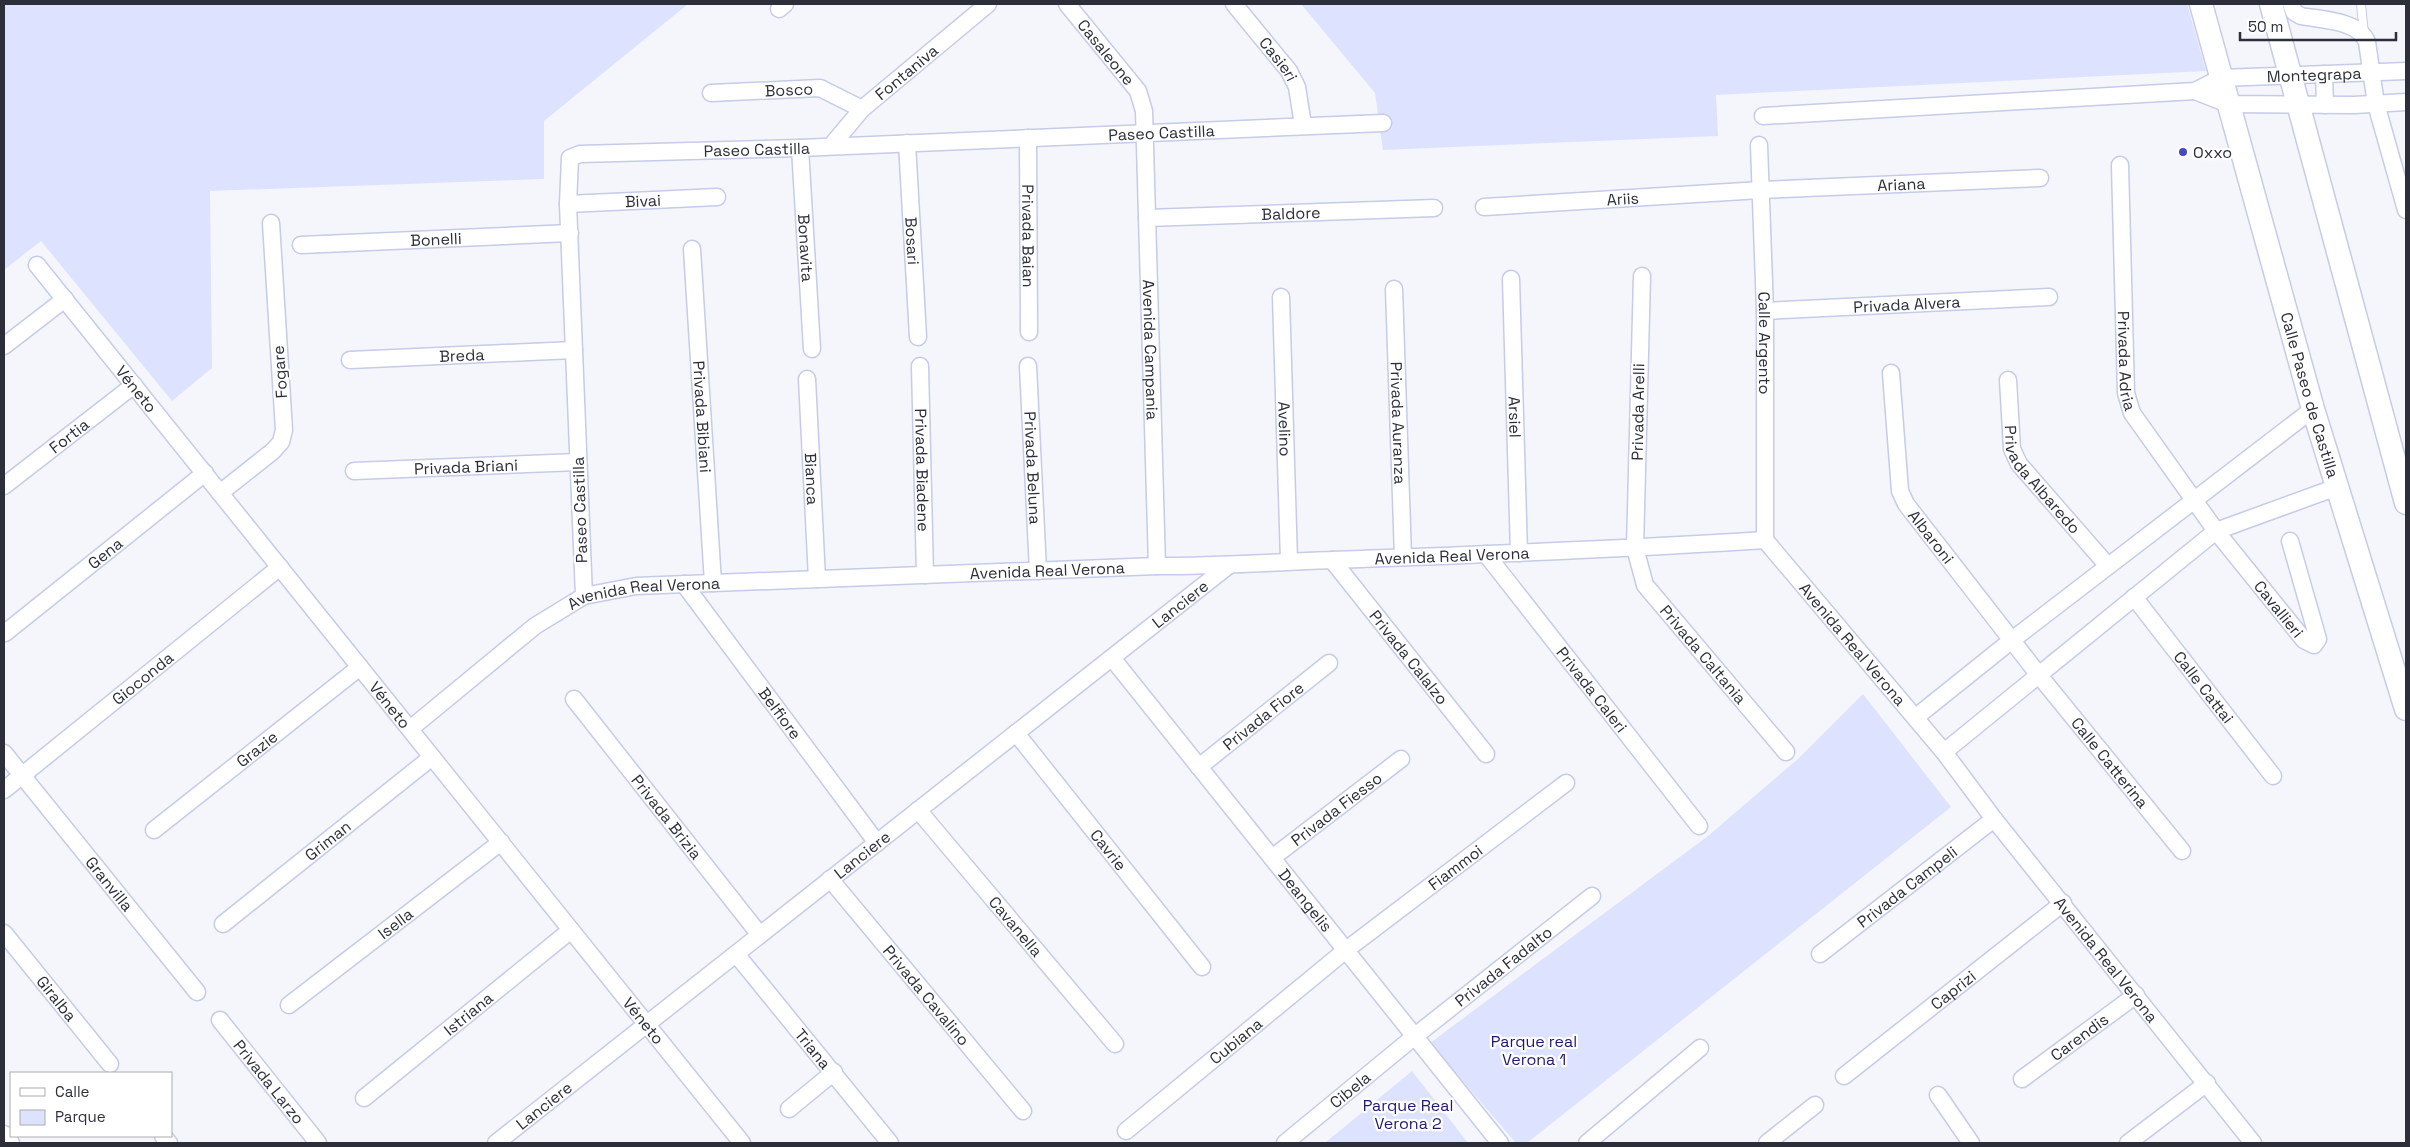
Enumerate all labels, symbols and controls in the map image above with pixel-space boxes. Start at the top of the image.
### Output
scale bar [2240,10,2396,42]
street label: Casaleone [1073,15,1139,90]
text: 50 m [2248,17,2283,36]
street label: Casieri [1255,32,1303,85]
street label: Fontaniva [870,40,942,104]
street label: Montegrapa [2266,62,2362,87]
street label: Bosco [764,78,814,101]
street label: Paseo Castilla [1108,120,1215,145]
street label: Paseo Castilla [703,137,810,161]
place label: Oxxo [2193,142,2232,163]
marker: Oxxo [2177,146,2189,158]
street label: Ariana [1877,172,1926,195]
street label: Privada Baian [1018,184,1039,288]
street label: Ariis [1606,187,1640,210]
street label: Bivai [624,189,661,212]
street label: Baldore [1261,201,1321,225]
street label: Bonavita [793,213,818,282]
street label: Bosari [901,216,924,265]
street label: Bonelli [410,227,462,251]
street label: Avenida Campania [1138,279,1163,420]
street label: Calle Argento [1754,291,1776,394]
street label: Privada Alvera [1853,291,1961,317]
street label: Calle Paseo de Castilla [2276,310,2344,480]
street label: Privada Adria [2113,311,2141,413]
street label: Breda [439,344,485,367]
street label: Fogare [268,345,292,399]
street label: Privada Bibiani [689,360,717,473]
street label: Véneto [111,361,162,417]
street label: Privada Auranza [1386,361,1411,485]
street label: Privada Arelli [1627,363,1649,461]
street label: Arsiel [1504,396,1526,438]
street label: Avelino [1274,401,1296,457]
street label: Privada Biadene [911,408,934,532]
street label: Privada Beluna [1020,411,1046,525]
street label: Fortia [45,414,93,458]
street label: Privada Albaredo [2000,425,2085,538]
street label: Bianca [800,452,824,506]
street label: Privada Briani [413,454,518,479]
street label: Paseo Castilla [568,456,592,564]
street label: Albaroni [1904,505,1959,568]
street label: Gena [83,533,127,573]
street label: Avenida Real Verona [1374,542,1530,569]
street label: Avenida Real Verona [969,557,1125,584]
street label: Avenida Real Verona [563,572,720,614]
street label: Lanciere [1148,575,1212,632]
street label: Cavallieri [2249,576,2308,642]
street label: Avenida Real Verona [1795,578,1911,710]
street label: Privada Caltania [1656,600,1751,708]
street label: Privada Calalzo [1365,606,1453,709]
street label: Privada Caleri [1552,642,1632,737]
street label: Gioconda [107,647,178,709]
street label: Calle Cattai [2169,647,2239,727]
street label: Véneto [365,677,415,733]
street label: Privada Fiore [1218,677,1308,755]
street label: Belfiore [754,683,806,743]
street label: Calle Catterina [2067,713,2153,812]
street label: Grazie [232,726,282,772]
street label: Privada Fiesso [1286,767,1386,850]
street label: Privada Brizia [627,770,707,864]
street label: Griman [300,816,355,865]
street label: Cavrie [1086,825,1132,875]
street label: Lanciere [830,826,894,883]
street label: Fiammoi [1424,840,1487,895]
street label: Privada Campeli [1852,841,1961,932]
street label: Granvilla [81,852,138,915]
street label: Deangelis [1274,864,1337,936]
street label: Cavanella [984,892,1047,961]
street label: Avenida Real Verona [2050,892,2163,1027]
street label: Isella [373,903,417,943]
street label: Privada Fadalto [1450,921,1556,1011]
street label: Privada Cavalino [879,940,975,1050]
street label: Caprizi [1926,965,1980,1014]
street label: Giralba [32,971,82,1025]
street label: Istriana [439,987,497,1040]
street label: Véneto [618,993,669,1048]
street label: Carendis [2046,1008,2112,1065]
street label: Cubiana [1205,1013,1266,1069]
street label: Triana [790,1024,836,1073]
park label: Parque real Verona 1 [1491,1031,1577,1070]
street label: Privada Larzo [229,1035,309,1128]
street label: Cibela [1325,1067,1375,1113]
legend [10,1072,172,1137]
street label: Lanciere [511,1077,576,1134]
text: Calle [55,1082,90,1101]
park label: Parque Real Verona 2 [1363,1095,1453,1134]
text: Parque [55,1107,106,1126]

